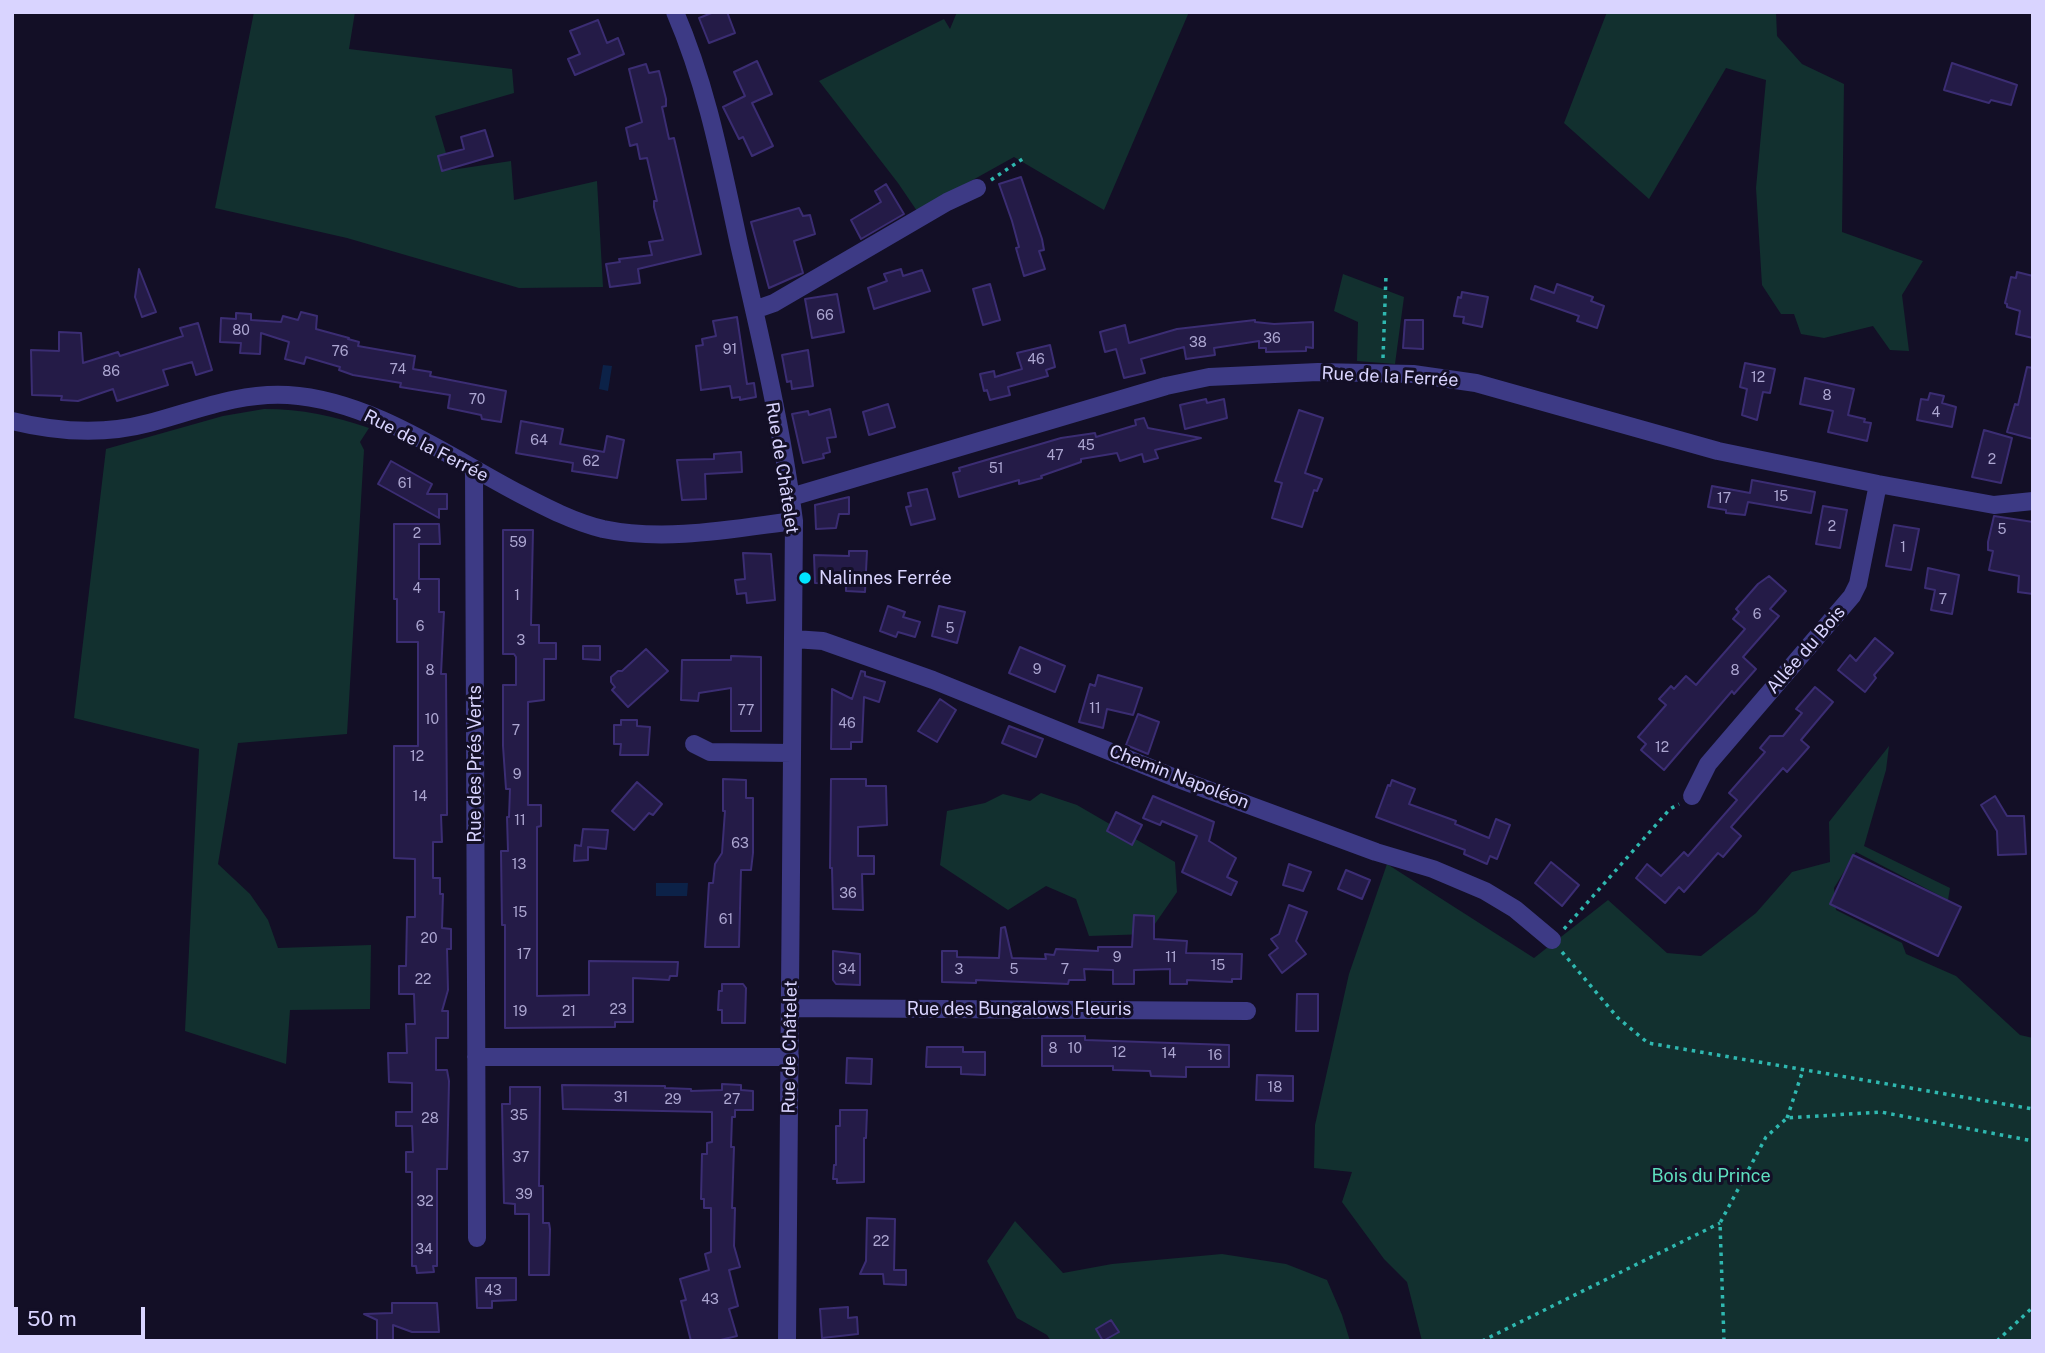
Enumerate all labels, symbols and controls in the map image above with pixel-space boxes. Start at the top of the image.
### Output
house number: 66 [816,308,834,324]
house number: 80 [232,323,250,339]
house number: 36 [1263,331,1281,347]
house number: 38 [1189,335,1207,351]
house number: 91 [723,342,737,358]
house number: 76 [332,344,348,360]
house number: 46 [1027,352,1045,368]
house number: 74 [390,362,406,378]
street label: Rue de la Ferrée [1321,363,1459,391]
house number: 86 [102,364,120,380]
house number: 12 [1751,370,1765,386]
house number: 8 [1822,388,1832,404]
house number: 70 [469,392,485,408]
street label: Rue de Châtelet [761,400,803,536]
street label: Rue de la Ferrée [360,405,492,487]
house number: 4 [1932,405,1940,421]
house number: 64 [530,433,548,449]
house number: 45 [1077,438,1095,454]
house number: 47 [1046,448,1064,464]
house number: 2 [1988,452,1996,468]
house number: 62 [582,454,600,470]
house number: 51 [989,461,1003,477]
house number: 61 [398,476,412,492]
house number: 15 [1774,489,1788,505]
house number: 17 [1717,491,1731,507]
house number: 2 [1828,519,1836,535]
house number: 5 [1998,522,2006,538]
house number: 2 [413,526,421,542]
house number: 59 [509,535,527,551]
house number: 1 [1900,540,1906,556]
place label: Nalinnes Ferrée [819,567,952,589]
marker: Nalinnes Ferrée [797,570,813,586]
house number: 4 [413,581,421,597]
house number: 1 [514,588,520,604]
house number: 7 [1939,592,1947,608]
street label: Allée du Bois [1762,602,1850,698]
house number: 6 [1753,607,1761,623]
house number: 6 [416,619,424,635]
house number: 5 [946,621,954,637]
house number: 3 [517,633,525,649]
house number: 9 [1033,662,1041,678]
house number: 8 [425,663,435,679]
house number: 8 [1730,663,1740,679]
street label: Rue des Prés Verts [464,685,486,843]
house number: 11 [1089,701,1101,717]
house number: 77 [738,703,754,719]
house number: 10 [425,712,439,728]
house number: 46 [838,716,856,732]
house number: 7 [512,723,520,739]
street label: Chemin Napoléon [1106,740,1252,814]
house number: 12 [1655,740,1669,756]
house number: 12 [410,749,424,765]
house number: 9 [513,767,521,783]
house number: 14 [413,789,427,805]
house number: 11 [514,813,526,829]
house number: 63 [731,836,749,852]
house number: 13 [512,857,526,873]
house number: 36 [839,886,857,902]
house number: 15 [513,905,527,921]
house number: 61 [719,912,733,928]
house number: 20 [421,931,437,947]
house number: 17 [517,947,531,963]
house number: 9 [1113,950,1121,966]
house number: 11 [1165,950,1177,966]
house number: 15 [1211,958,1225,974]
house number: 34 [838,962,856,978]
house number: 3 [955,962,963,978]
house number: 5 [1010,962,1018,978]
house number: 7 [1061,962,1069,978]
house number: 22 [415,972,431,988]
street label: Rue de Châtelet [778,980,802,1114]
street label: Rue des Bungalows Fleuris [907,998,1131,1020]
house number: 23 [609,1002,627,1018]
house number: 19 [513,1004,527,1020]
house number: 21 [562,1004,576,1020]
house number: 8 [1048,1041,1058,1057]
house number: 10 [1068,1041,1082,1057]
house number: 12 [1112,1045,1126,1061]
house number: 14 [1162,1046,1176,1062]
house number: 16 [1208,1048,1222,1064]
house number: 18 [1268,1080,1282,1096]
house number: 31 [614,1090,628,1106]
house number: 29 [664,1092,682,1108]
house number: 27 [724,1092,740,1108]
house number: 35 [510,1108,528,1124]
house number: 28 [421,1111,439,1127]
house number: 37 [513,1150,529,1166]
park label: Bois du Prince [1651,1165,1771,1187]
house number: 39 [515,1187,533,1203]
house number: 32 [416,1194,434,1210]
house number: 22 [873,1234,889,1250]
house number: 34 [415,1242,433,1258]
house number: 43 [484,1283,502,1299]
house number: 43 [701,1292,719,1308]
scale bar [18,1294,149,1338]
text: 50 m [27,1306,77,1331]

